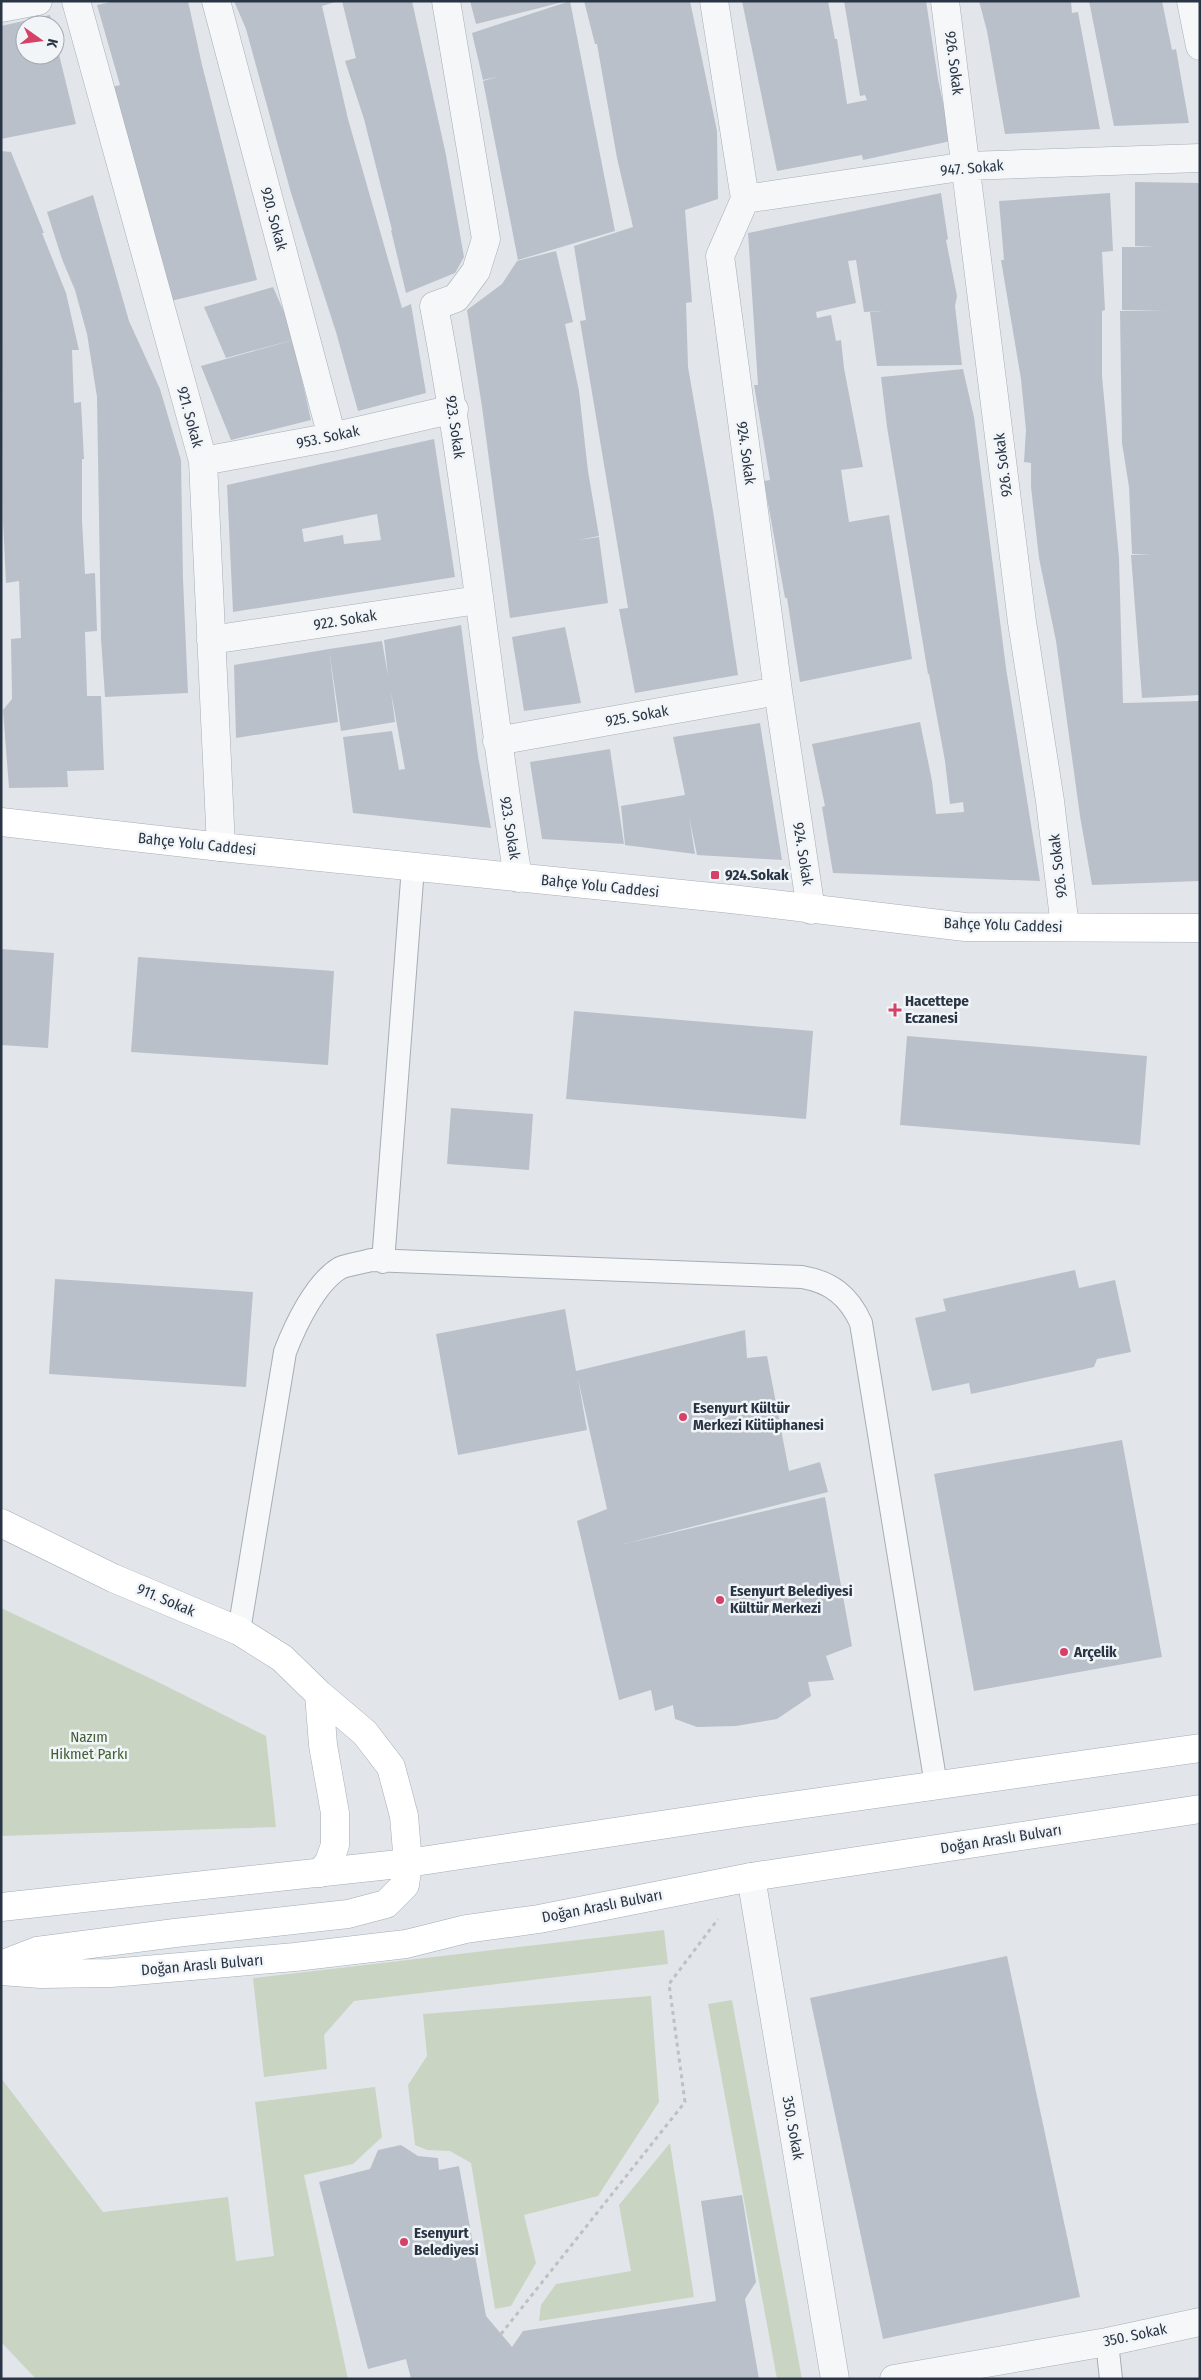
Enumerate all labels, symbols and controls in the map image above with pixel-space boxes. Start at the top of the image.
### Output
north arrow [15,15,65,65]
street label: 926. Sokak [941,30,967,96]
text: K [43,37,61,50]
street label: 947. Sokak [940,156,1004,180]
street label: 920. Sokak [257,185,291,253]
street label: 921. Sokak [173,385,207,449]
street label: 923. Sokak [442,394,468,460]
street label: 924. Sokak [733,420,759,486]
street label: 953. Sokak [295,422,361,452]
street label: 926. Sokak [990,432,1016,498]
street label: 922. Sokak [312,606,378,634]
street label: 925. Sokak [604,702,670,730]
street label: 923. Sokak [496,795,524,861]
street label: 924. Sokak [789,821,817,887]
street label: Bahçe Yolu Caddesi [137,829,257,859]
street label: 926. Sokak [1045,833,1071,899]
place label: 924.Sokak [725,866,789,884]
marker: 924.Sokak [709,869,721,881]
street label: Bahçe Yolu Caddesi [540,871,660,901]
street label: Bahçe Yolu Caddesi [943,914,1063,936]
place label: Hacettepe Eczanesi [905,992,969,1027]
marker: Hacettepe Eczanesi [889,1004,901,1016]
place label: Esenyurt Kültür Merkezi Kütüphanesi [693,1399,824,1434]
marker: Esenyurt Kültür Merkezi Kütüphanesi [677,1411,689,1423]
street label: 911. Sokak [134,1580,198,1620]
place label: Esenyurt Belediyesi Kültür Merkezi [730,1582,853,1617]
marker: Esenyurt Belediyesi Kültür Merkezi [714,1594,726,1606]
place label: Arçelik [1073,1643,1117,1662]
marker: Arçelik [1058,1646,1070,1658]
park label: Nazım Hikmet Parkı [50,1728,128,1763]
street label: Doğan Araslı Bulvarı [939,1821,1063,1857]
street label: Doğan Araslı Bulvarı [540,1885,664,1927]
street label: Doğan Araslı Bulvarı [140,1951,264,1979]
street label: 350. Sokak [779,2095,807,2161]
place label: Esenyurt Belediyesi [414,2224,479,2259]
marker: Esenyurt Belediyesi [398,2236,410,2248]
street label: 350. Sokak [1102,2319,1168,2351]

